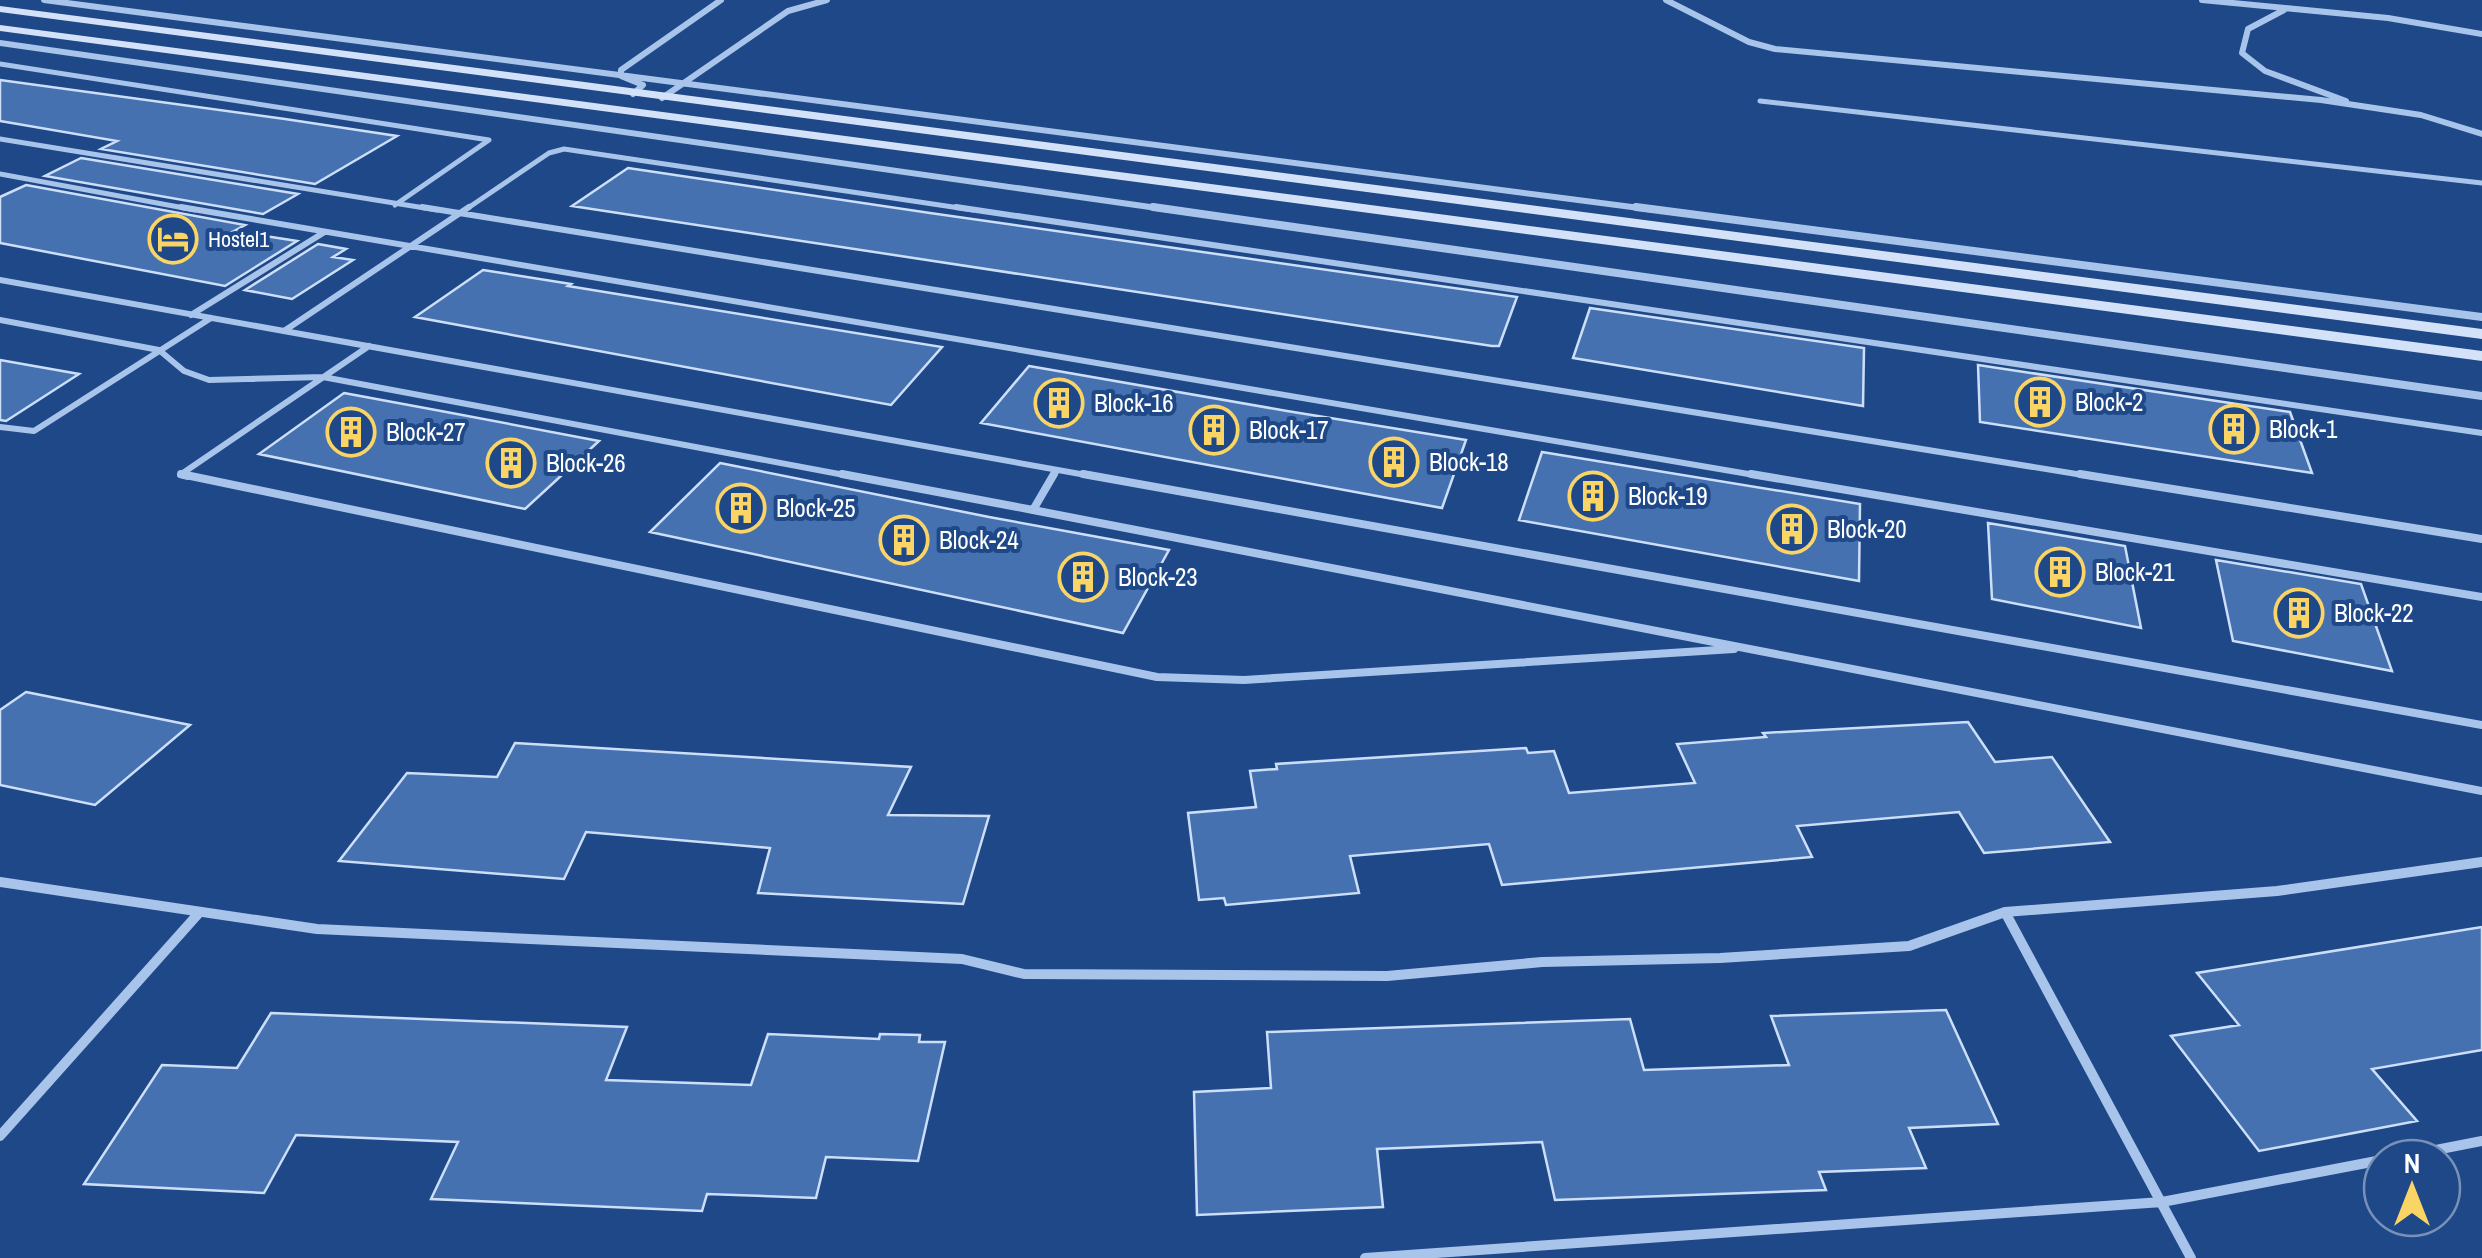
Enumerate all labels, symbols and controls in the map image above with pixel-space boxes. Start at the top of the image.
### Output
hotel icon: Hostel1 [147,213,199,265]
place label: Hostel1 [208,224,269,254]
building icon: Block-2 [2014,376,2066,428]
building icon: Block-16 [1033,377,1085,429]
place label: Block-2 [2075,385,2143,419]
place label: Block-16 [1094,386,1174,420]
building icon: Block-1 [2208,403,2260,455]
building icon: Block-17 [1188,404,1240,456]
building icon: Block-27 [325,406,377,458]
place label: Block-1 [2269,412,2338,446]
place label: Block-17 [1249,413,1329,447]
place label: Block-27 [386,415,466,449]
building icon: Block-18 [1368,436,1420,488]
building icon: Block-26 [485,437,537,489]
place label: Block-18 [1429,445,1509,479]
place label: Block-26 [546,446,626,480]
building icon: Block-19 [1567,470,1619,522]
place label: Block-19 [1628,479,1708,513]
building icon: Block-25 [715,482,767,534]
place label: Block-25 [776,491,856,525]
building icon: Block-20 [1766,503,1818,555]
place label: Block-20 [1827,512,1907,546]
building icon: Block-24 [878,514,930,566]
place label: Block-24 [939,523,1019,557]
building icon: Block-21 [2034,546,2086,598]
building icon: Block-23 [1057,551,1109,603]
place label: Block-21 [2095,555,2175,589]
place label: Block-23 [1118,560,1198,594]
building icon: Block-22 [2273,587,2325,639]
place label: Block-22 [2334,596,2414,630]
north arrow [2362,1138,2462,1238]
text: N [2404,1144,2420,1182]

